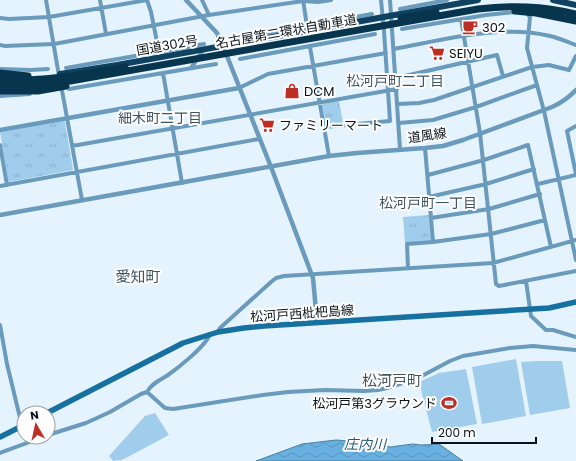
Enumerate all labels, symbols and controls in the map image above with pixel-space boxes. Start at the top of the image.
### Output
street label: 名古屋第二環状自動車道 [214,10,358,53]
cafe icon: 302 [461,18,479,36]
place label: 302 [482,18,505,37]
street label: 国道302号 [135,31,199,60]
supermarket icon: SEIYU [428,44,446,62]
place label: SEIYU [449,44,483,63]
district label: 松河戸町二丁目 [346,71,444,91]
shop icon: DCM [283,82,301,100]
place label: DCM [304,82,334,101]
district label: 細木町二丁目 [118,108,202,128]
supermarket icon: ファミリーマート [258,116,276,134]
place label: ファミリーマート [279,116,383,135]
street label: 道風線 [406,123,448,148]
district label: 松河戸町一丁目 [379,193,477,213]
district label: 愛知町 [115,266,161,287]
street label: 松河戸西枇杷島線 [249,300,355,327]
district label: 松河戸町 [362,370,422,391]
place label: 松河戸第3グラウンド [312,394,437,413]
sports icon: 松河戸第3グラウンド [440,394,458,412]
north arrow [16,405,56,445]
text: N [29,407,40,424]
scale bar [432,419,536,445]
text: 200 m [438,424,476,441]
water label: 庄内川 [344,434,388,454]

